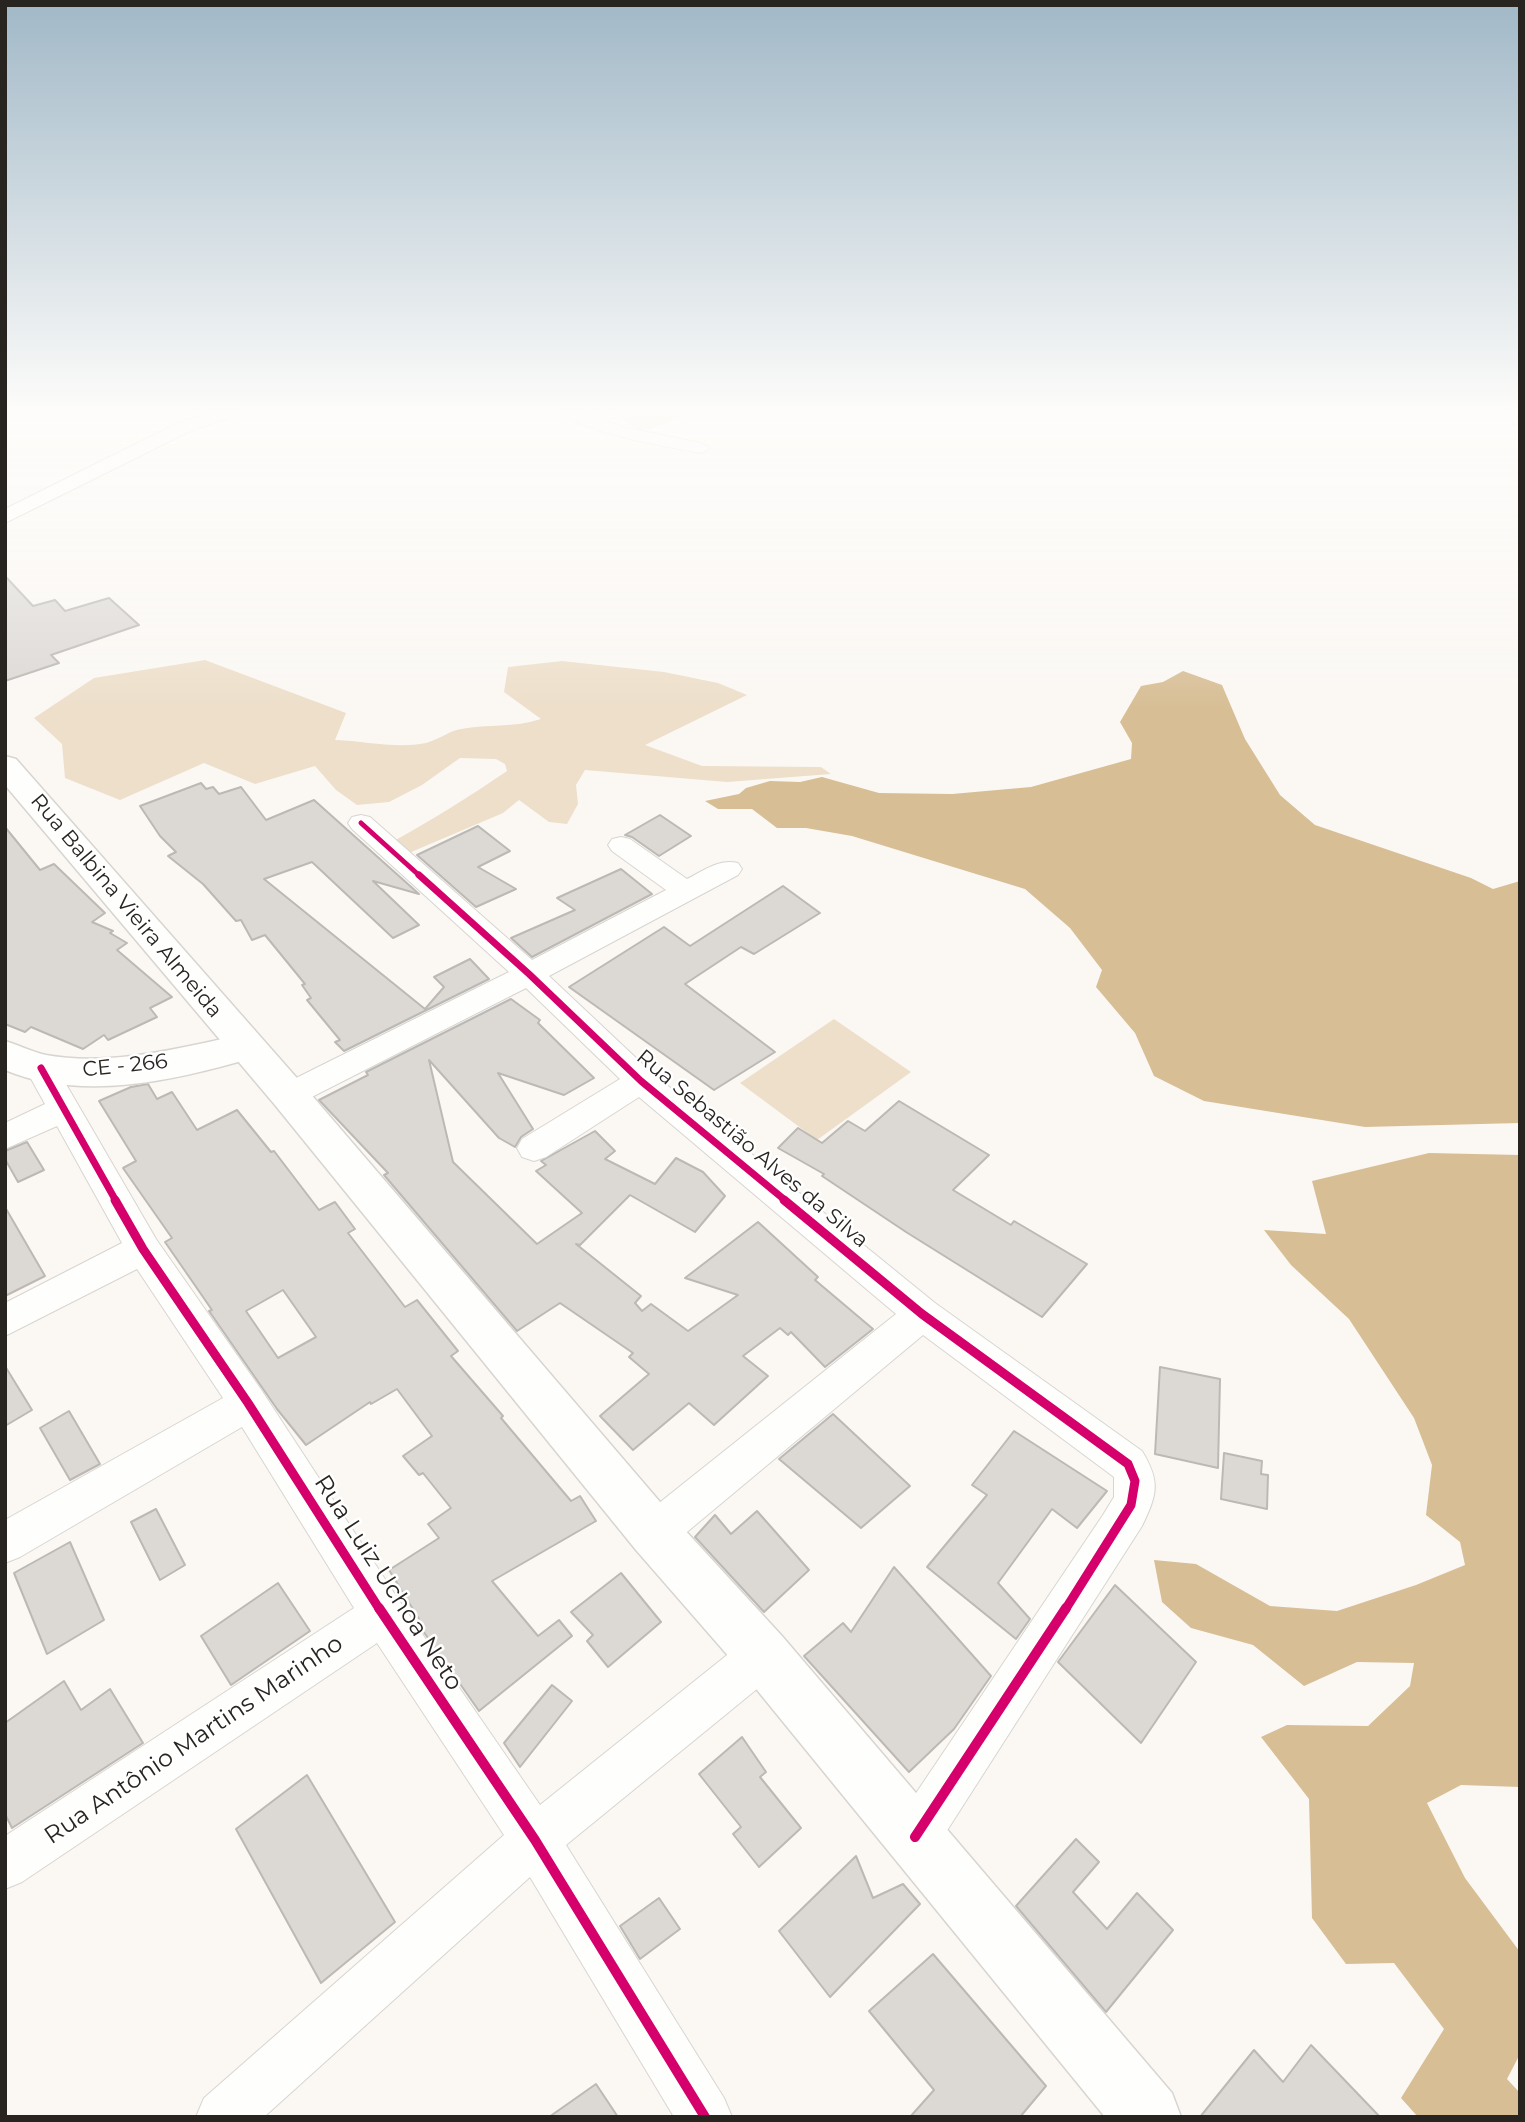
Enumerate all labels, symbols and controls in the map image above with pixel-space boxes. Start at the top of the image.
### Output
street label: Rua Balbina Vieira Almeida [25,789,227,1023]
street label: Rua Sebastião Alves da Silva [631,1045,873,1253]
street label: CE - 266 [81,1049,169,1083]
street label: Rua Luiz Uchoa Neto [307,1470,469,1696]
street label: Rua Antônio Martins Marinho [39,1629,349,1851]

